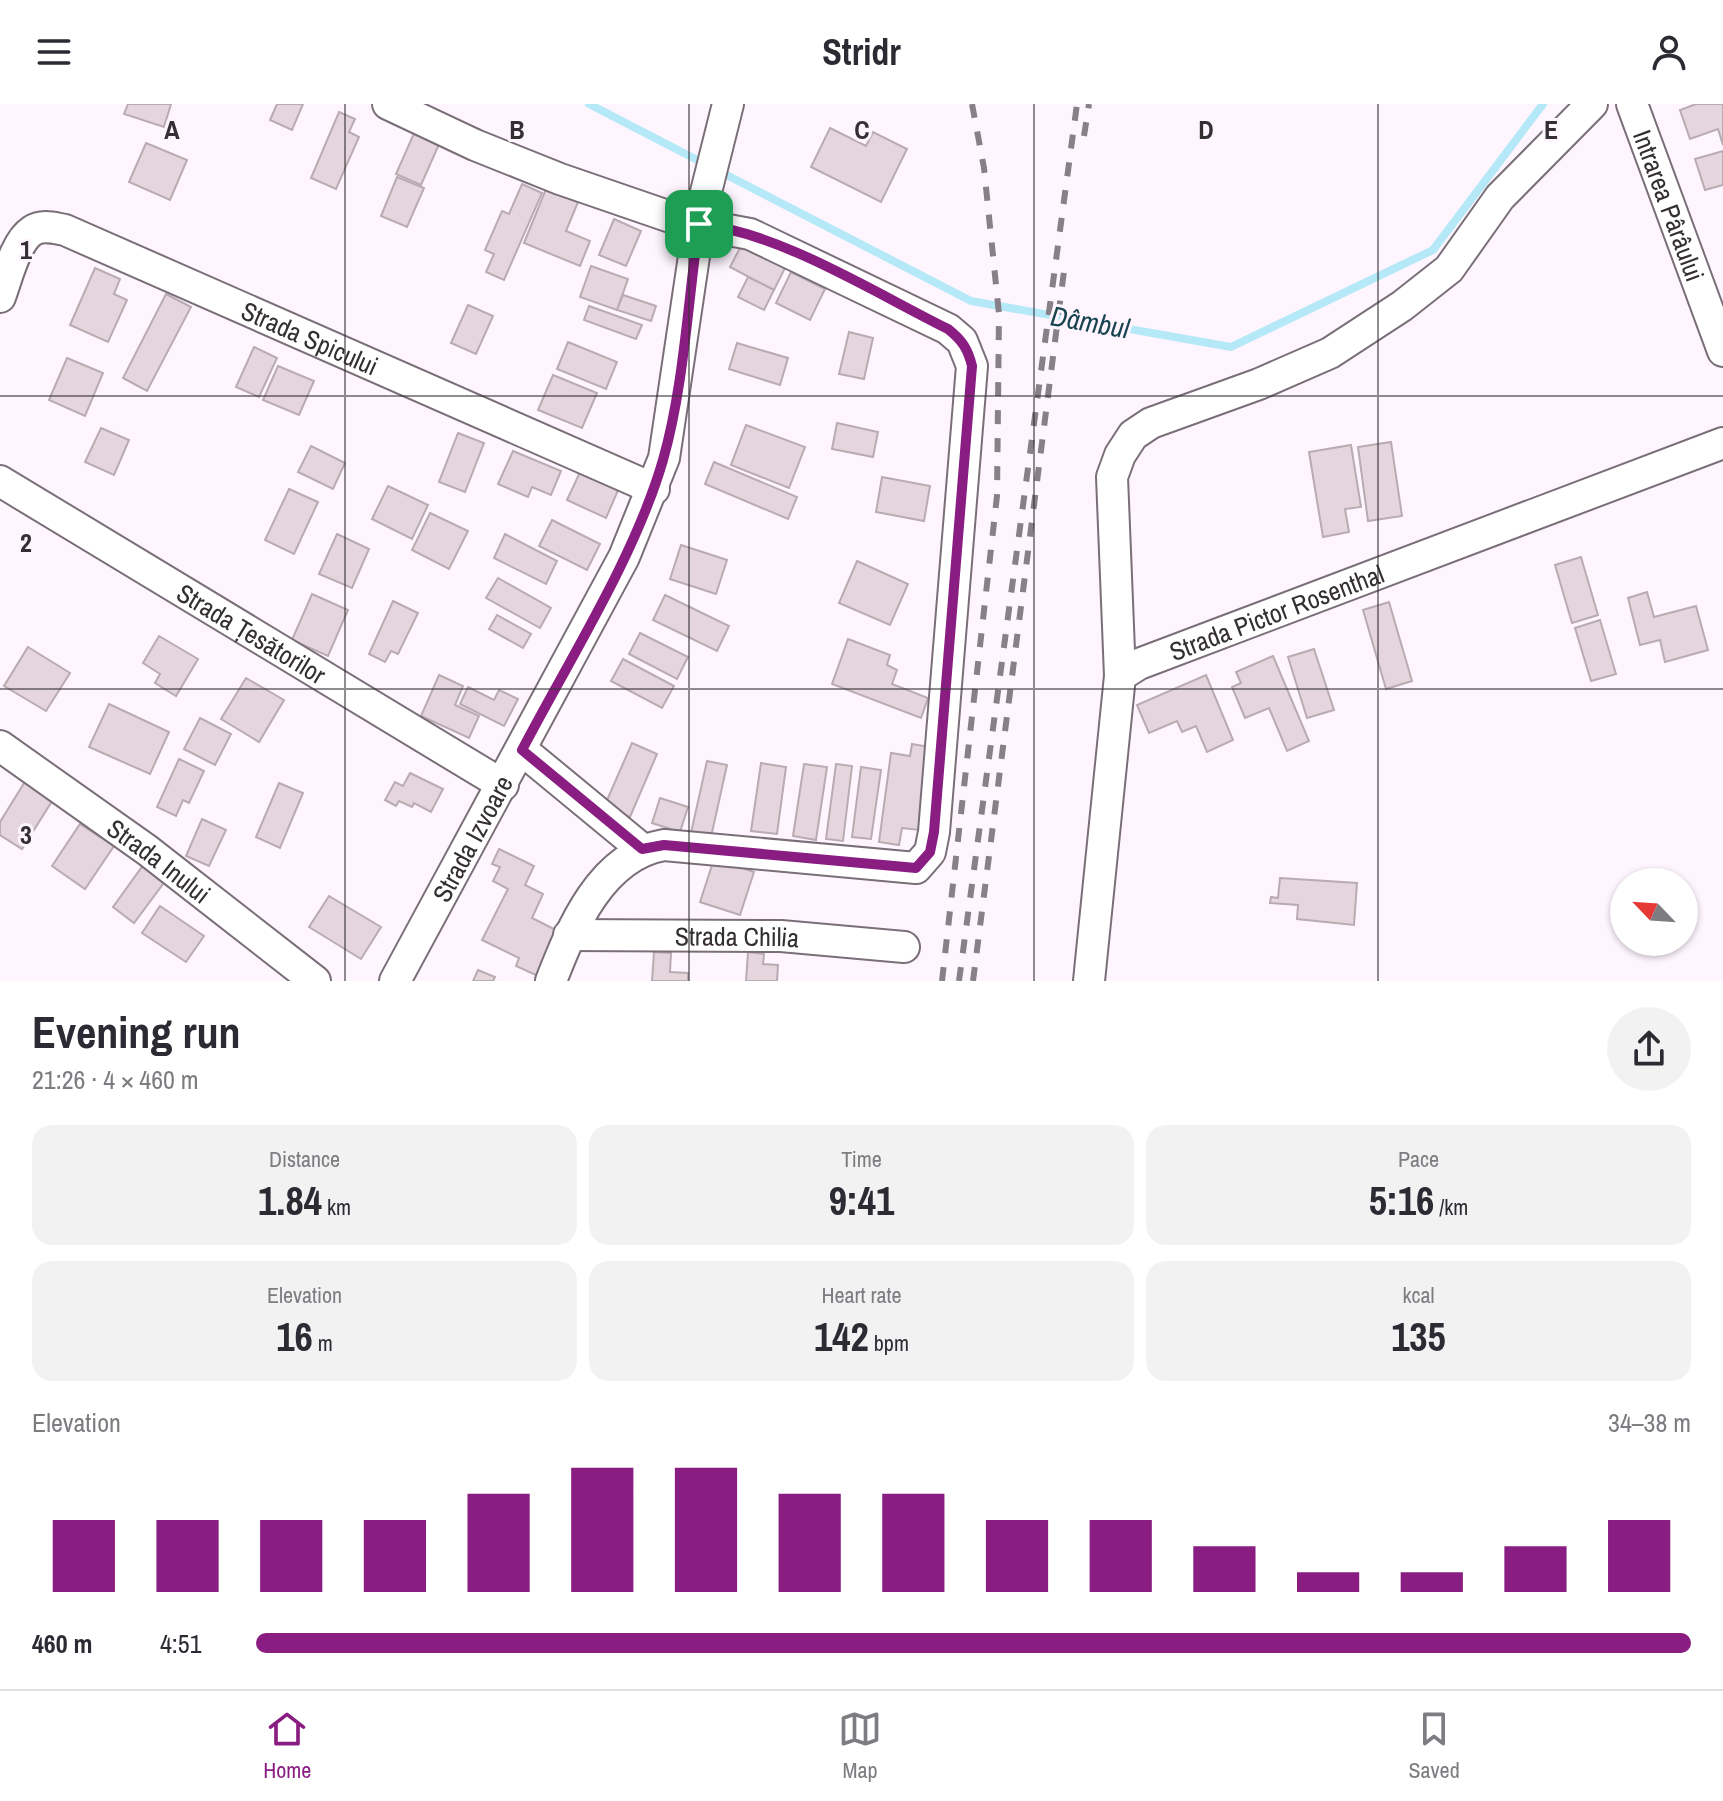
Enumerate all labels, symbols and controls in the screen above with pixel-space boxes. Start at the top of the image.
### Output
text: Stridr [822,28,901,76]
icon: menu [32,30,76,74]
icon: person [1647,30,1691,74]
text: A [164,112,180,147]
text: B [509,112,525,147]
text: C [854,112,870,147]
text: D [1198,112,1214,147]
text: E [1544,112,1558,147]
street label: Intrarea Pârâului [1625,125,1713,286]
pin [665,190,733,258]
icon: arrive [677,202,721,246]
text: 1 [20,232,32,267]
street label: Strada Spicului [236,292,384,383]
water label: Dâmbul [1048,296,1133,348]
text: 2 [20,525,32,560]
street label: Strada Pictor Rosenthal [1164,556,1389,668]
street label: Strada Țesătorilor [171,575,333,692]
street label: Strada Izvoare [424,769,520,908]
street label: Strada Inului [101,810,218,911]
text: 3 [20,817,32,852]
north arrow [1610,868,1698,956]
map controls [1610,868,1698,956]
street label: Strada Chilia [675,918,801,955]
text: Evening run [32,1002,241,1062]
button: share [1607,1007,1691,1091]
text: 21:26 · 4 × 460 m [32,1062,199,1097]
text: Distance [269,1144,340,1174]
text: Time [841,1144,882,1174]
text: Pace [1398,1144,1439,1174]
text: 1.84 [258,1174,322,1227]
text: 9:41 [829,1174,894,1227]
text: 5:16 [1369,1174,1434,1227]
text: km [322,1192,351,1222]
text: /km [1434,1192,1468,1222]
text: Elevation [267,1280,342,1310]
text: Heart rate [821,1280,902,1310]
text: kcal [1402,1280,1435,1310]
text: 16 [276,1310,313,1363]
text: 142 [814,1310,869,1363]
text: 135 [1391,1310,1446,1363]
text: m [313,1328,333,1358]
text: bpm [869,1328,909,1358]
text: Elevation [32,1405,121,1440]
text: 34–38 m [1608,1405,1691,1440]
text: 460 m [32,1626,92,1661]
text: 4:51 [160,1626,202,1661]
tab: Home [263,1707,311,1785]
tab: Map [838,1707,882,1785]
tab: Saved [1409,1707,1460,1785]

